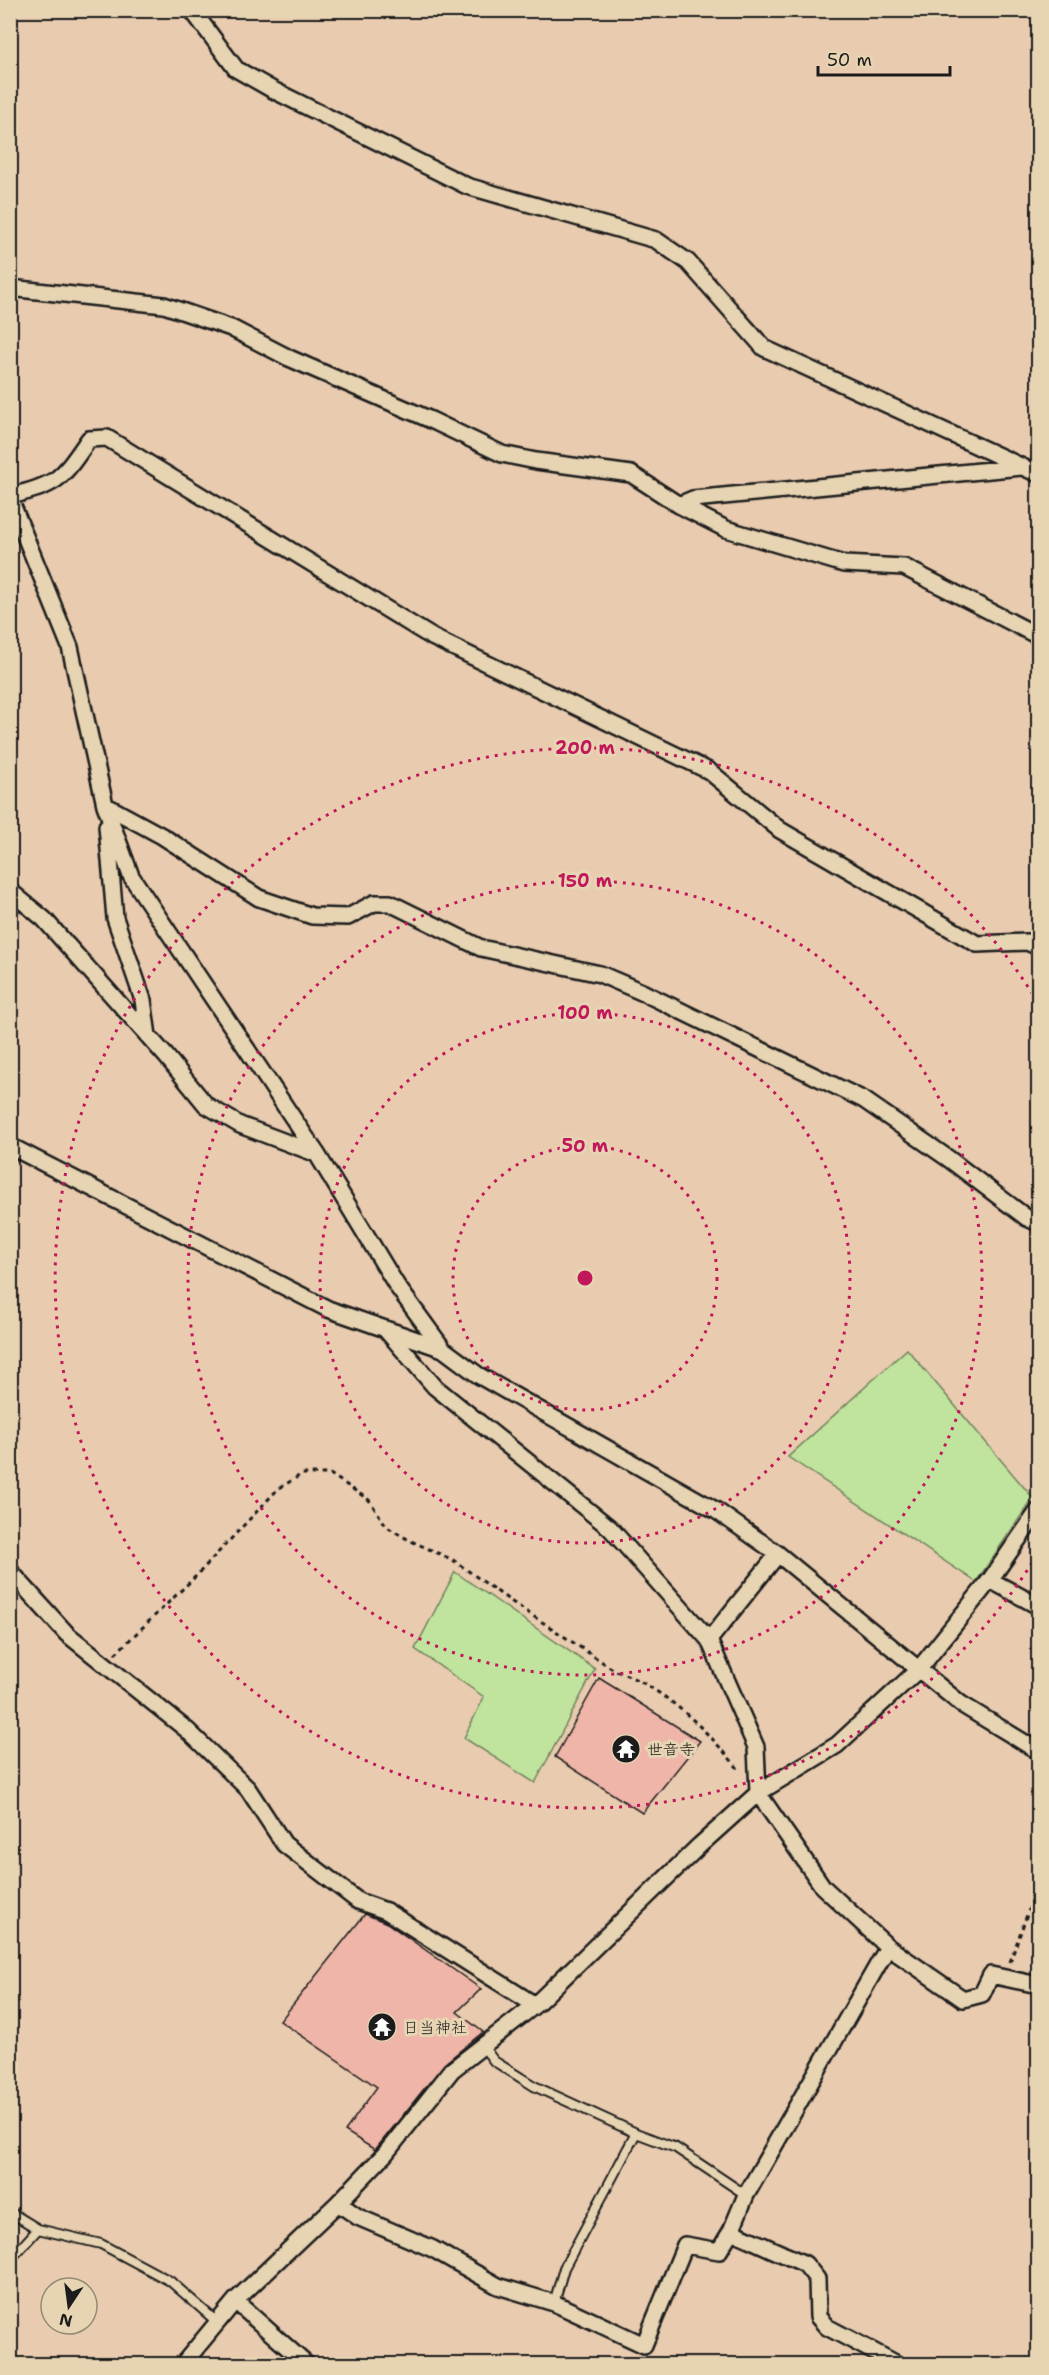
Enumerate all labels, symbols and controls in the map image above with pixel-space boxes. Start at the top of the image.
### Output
scale bar [818,39,950,77]
text: 50 m [827,48,872,72]
text: 200 m [555,736,616,760]
text: 150 m [558,869,613,893]
text: 100 m [557,1001,613,1025]
text: 50 m [562,1134,609,1158]
centre of rings [575,1268,595,1288]
temple icon: 世音寺 [610,1733,642,1765]
place label: 世音寺 [647,1739,695,1760]
temple icon: 日当神社 [366,2011,398,2043]
place label: 日当神社 [403,2017,467,2038]
north arrow [39,2276,99,2336]
text: N [57,2308,74,2332]

